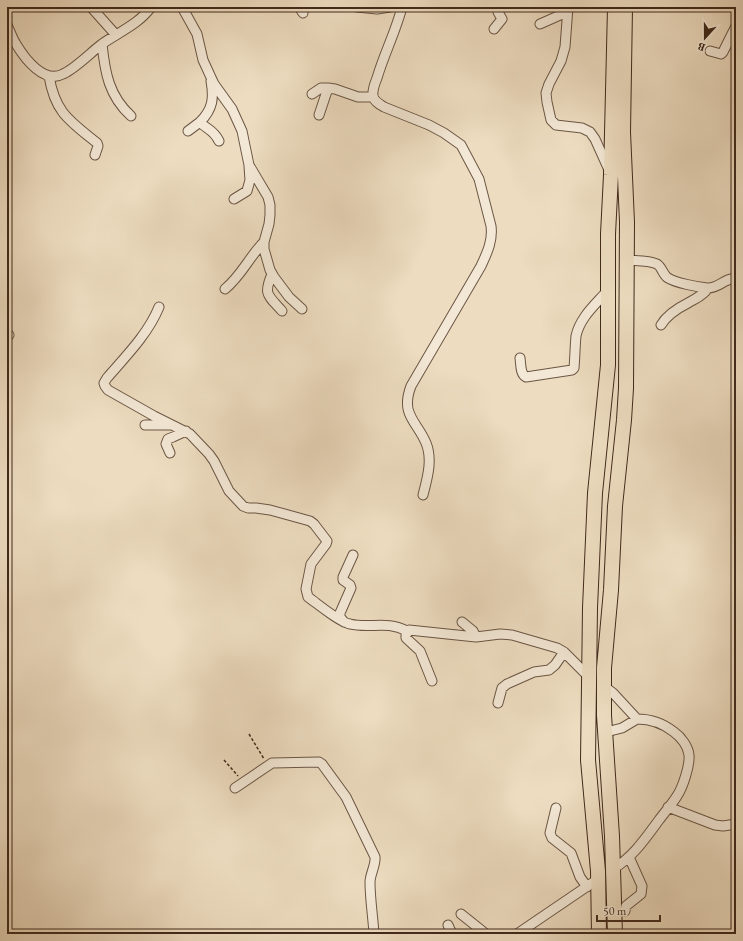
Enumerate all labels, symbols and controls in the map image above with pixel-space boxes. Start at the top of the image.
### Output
north arrow [685,18,725,58]
text: B [696,40,707,55]
scale bar [597,897,660,923]
text: 50 m [603,903,627,919]

